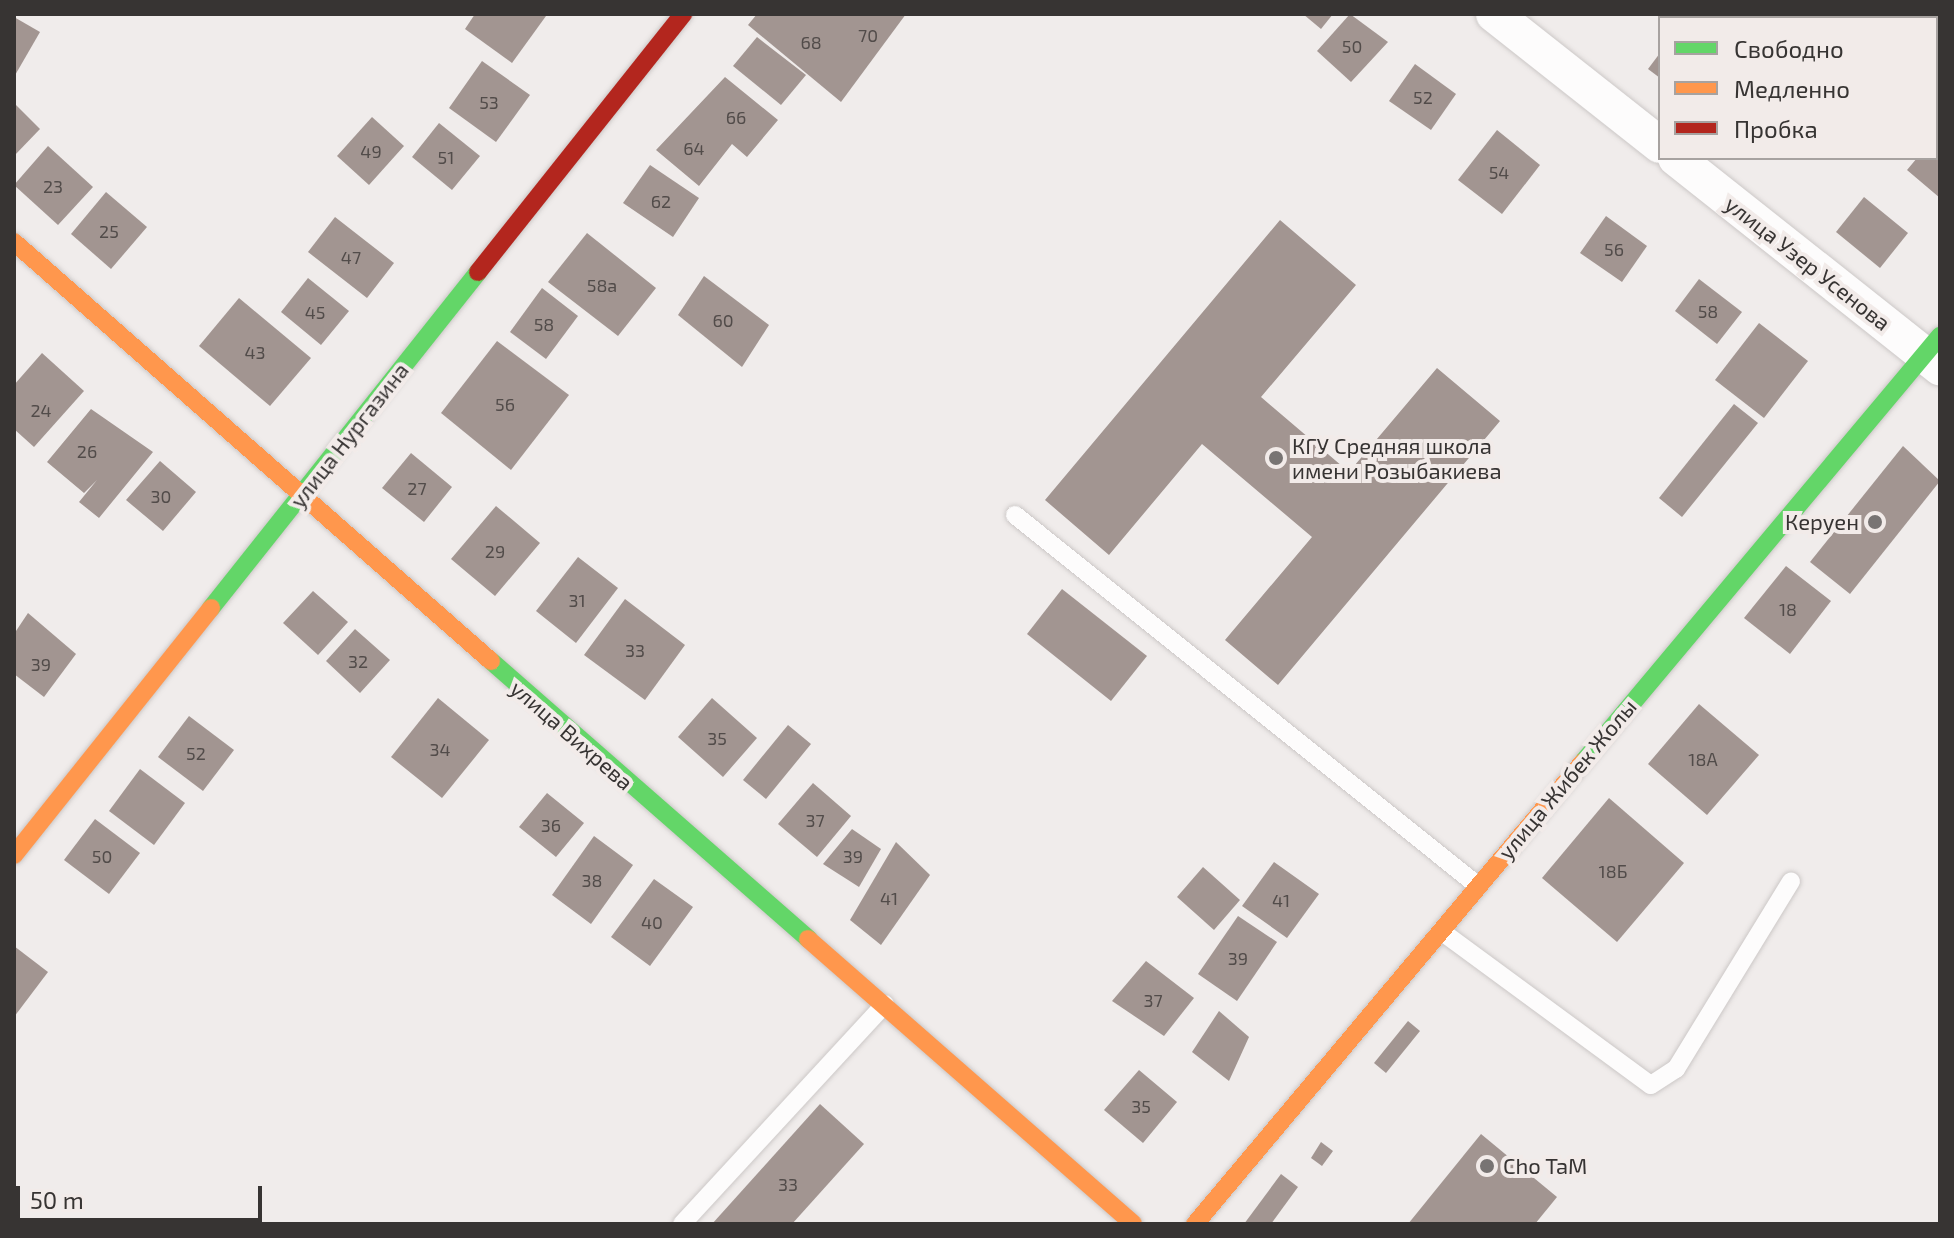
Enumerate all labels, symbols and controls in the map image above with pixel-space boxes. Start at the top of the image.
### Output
legend [1658,16,1938,160]
house number: 70 [858,24,878,46]
house number: 68 [800,31,822,53]
text: Свободно [1734,34,1844,63]
house number: 50 [1342,35,1362,57]
text: Медленно [1734,74,1850,103]
house number: 52 [1413,86,1433,108]
house number: 53 [479,91,499,113]
house number: 66 [726,106,746,128]
text: Пробка [1734,114,1818,143]
house number: 64 [683,137,705,159]
house number: 49 [360,140,382,162]
house number: 51 [438,146,454,168]
house number: 54 [1489,161,1509,183]
house number: 23 [43,175,63,197]
house number: 62 [651,190,671,212]
street label: улица Узер Усенова [1720,190,1896,336]
house number: 25 [99,220,119,242]
house number: 56 [1604,238,1624,260]
house number: 47 [341,246,361,268]
house number: 58а [587,274,617,296]
house number: 58 [1698,300,1718,322]
house number: 45 [305,301,325,323]
house number: 60 [712,309,734,331]
house number: 58 [534,313,554,335]
house number: 43 [244,341,266,363]
street label: улица Нургазина [284,357,414,513]
house number: 56 [495,393,515,415]
house number: 24 [30,399,52,421]
place label: КГУ Средняя школа имени Розыбакиева [1292,432,1502,484]
house number: 26 [77,440,97,462]
marker: КГУ Средняя школа имени Розыбакиева [1267,449,1285,467]
house number: 27 [407,477,427,499]
house number: 30 [151,485,171,507]
place label: Керуен [1785,509,1859,535]
marker: Керуен [1866,513,1884,531]
house number: 29 [485,540,505,562]
house number: 31 [568,589,586,611]
house number: 18 [1779,598,1797,620]
house number: 33 [625,639,645,661]
house number: 32 [348,650,368,672]
house number: 39 [31,653,51,675]
street label: улица Вихрева [505,675,639,795]
street label: улица Жибек Жолы [1492,694,1642,864]
house number: 35 [707,727,727,749]
house number: 34 [429,738,451,760]
house number: 52 [186,742,206,764]
house number: 18А [1688,748,1718,770]
house number: 37 [805,809,825,831]
house number: 36 [541,814,561,836]
house number: 50 [92,845,112,867]
house number: 39 [843,845,863,867]
house number: 18Б [1599,860,1627,882]
house number: 38 [582,869,602,891]
house number: 41 [880,887,898,909]
house number: 41 [1272,889,1290,911]
house number: 40 [641,911,663,933]
house number: 39 [1228,947,1248,969]
house number: 37 [1143,989,1163,1011]
house number: 35 [1131,1095,1151,1117]
place label: Cho TaM [1503,1153,1588,1179]
marker: Cho TaM [1478,1157,1496,1175]
scale bar [20,1170,266,1220]
house number: 33 [778,1173,798,1195]
text: 50 m [30,1185,84,1214]

